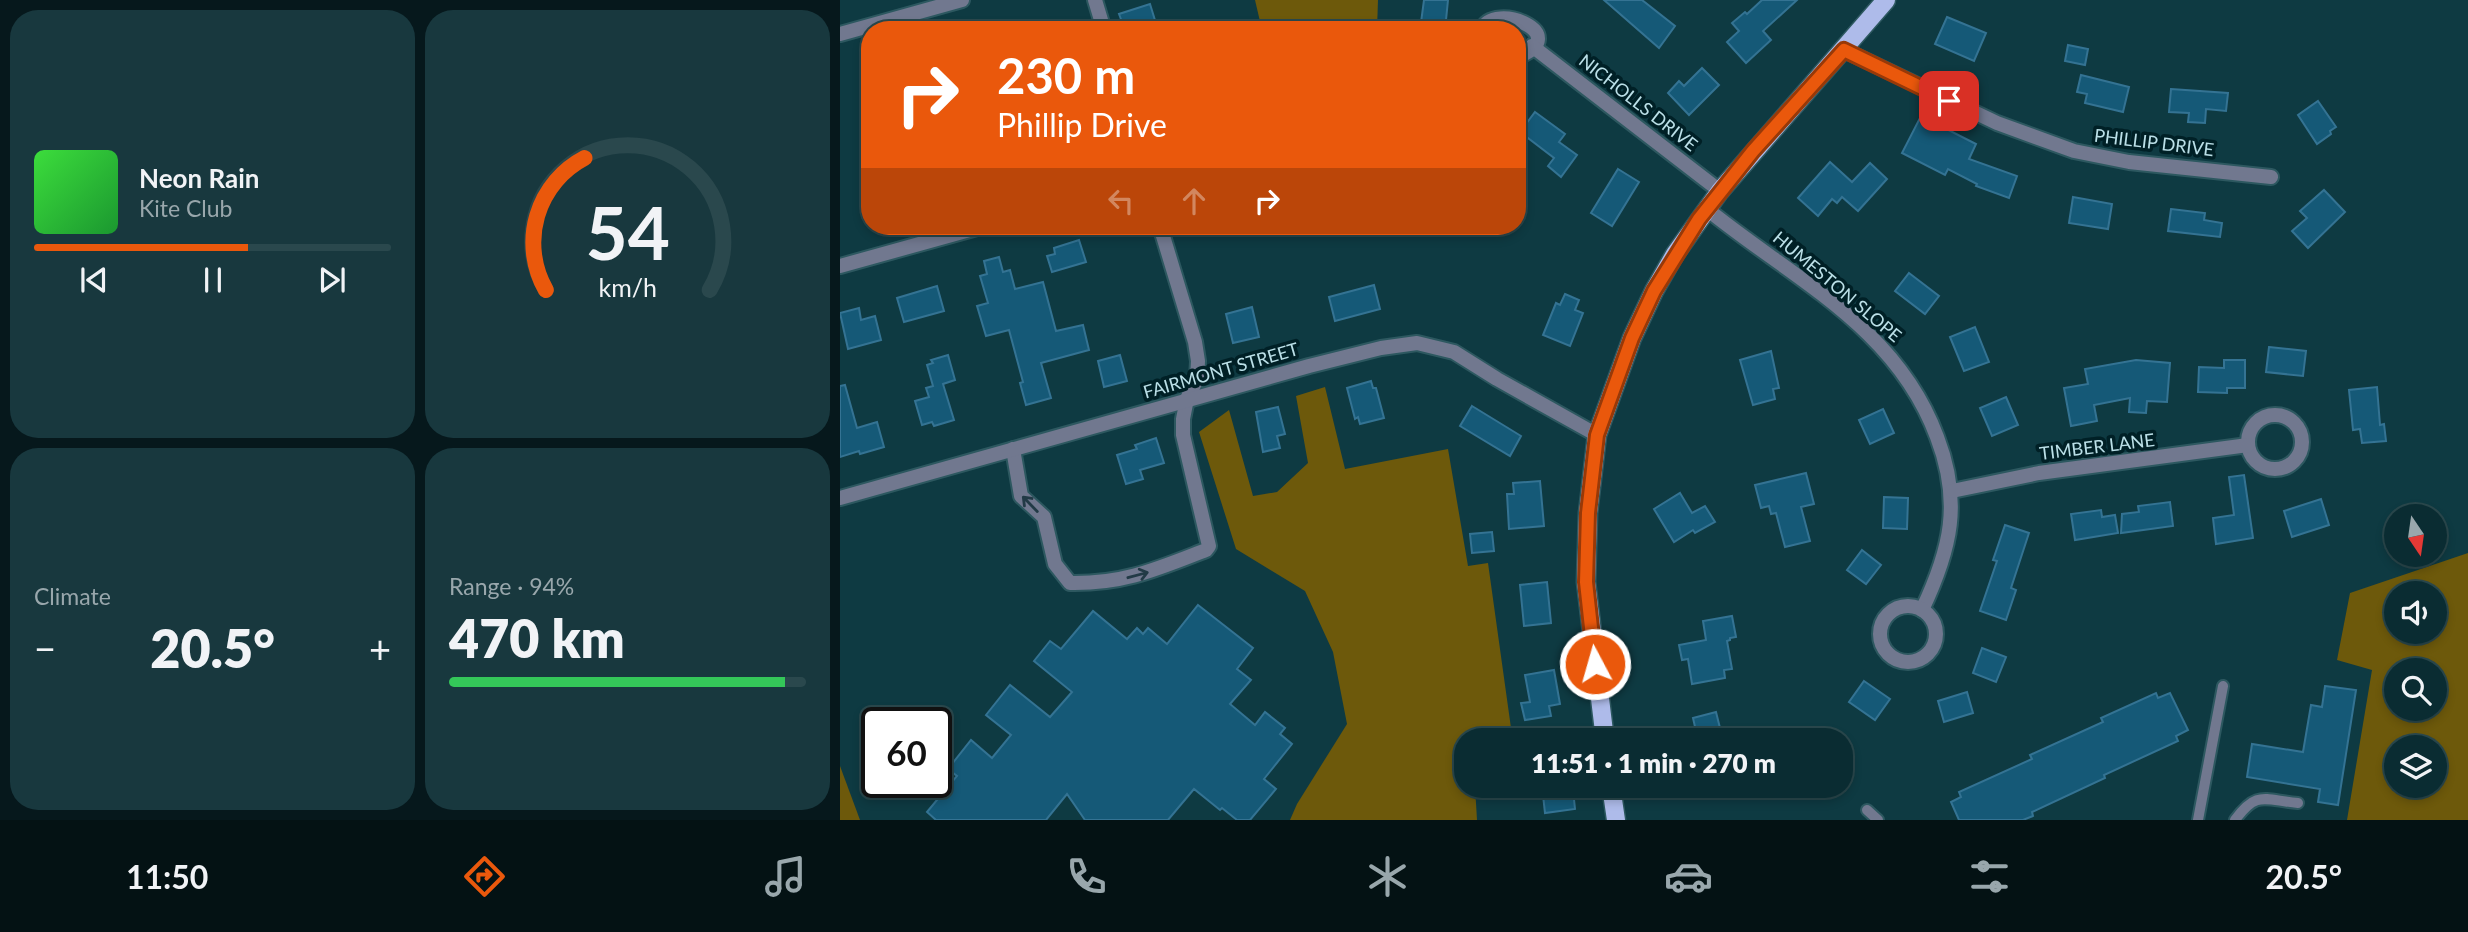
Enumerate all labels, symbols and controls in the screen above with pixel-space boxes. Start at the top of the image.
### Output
text: 230 m [997,46,1135,104]
icon: right [882,49,973,140]
street label: NICHOLLS DRIVE [1575,49,1702,155]
pin [1919,71,1979,131]
icon: arrive [1930,82,1968,120]
text: Phillip Drive [997,105,1167,144]
street label: PHILLIP DRIVE [2093,124,2215,160]
text: Neon Rain [139,162,259,194]
icon: left [1102,182,1140,220]
icon: ahead [1175,182,1213,220]
icon: right [1248,182,1286,220]
text: 54 [585,189,670,277]
text: Kite Club [139,194,232,222]
street label: HUMESTON SLOPE [1769,226,1906,346]
icon: previous [75,261,113,299]
icon: pause [194,261,232,299]
icon: next [313,261,351,299]
text: km/h [598,272,657,302]
street label: FAIRMONT STREET [1141,337,1301,403]
street label: TIMBER LANE [2038,428,2156,464]
one-way arrow [1021,495,1038,512]
north arrow [2384,504,2446,567]
map controls [2384,504,2447,798]
one-way arrow [1126,568,1148,581]
text: Range · 94% [449,572,574,600]
button: sound [2384,581,2447,644]
text: Climate [34,582,111,610]
text: 470 km [449,607,625,669]
text: 20.5° [150,617,275,679]
text: − [34,625,56,671]
text: + [369,625,391,671]
position arrow [1558,627,1632,701]
button: search [2384,658,2447,721]
speed limit sign: 60 [861,707,952,798]
button: layers [2384,735,2447,798]
text: 11:51 · 1 min · 270 m [1531,747,1776,779]
icon: directions [460,852,509,901]
icon: music [761,852,810,901]
icon: phone [1062,852,1111,901]
icon: climate [1363,852,1412,901]
icon: car [1664,852,1713,901]
icon: filters [1965,852,2014,901]
text: 11:50 [126,857,208,896]
text: 20.5° [2265,857,2342,896]

